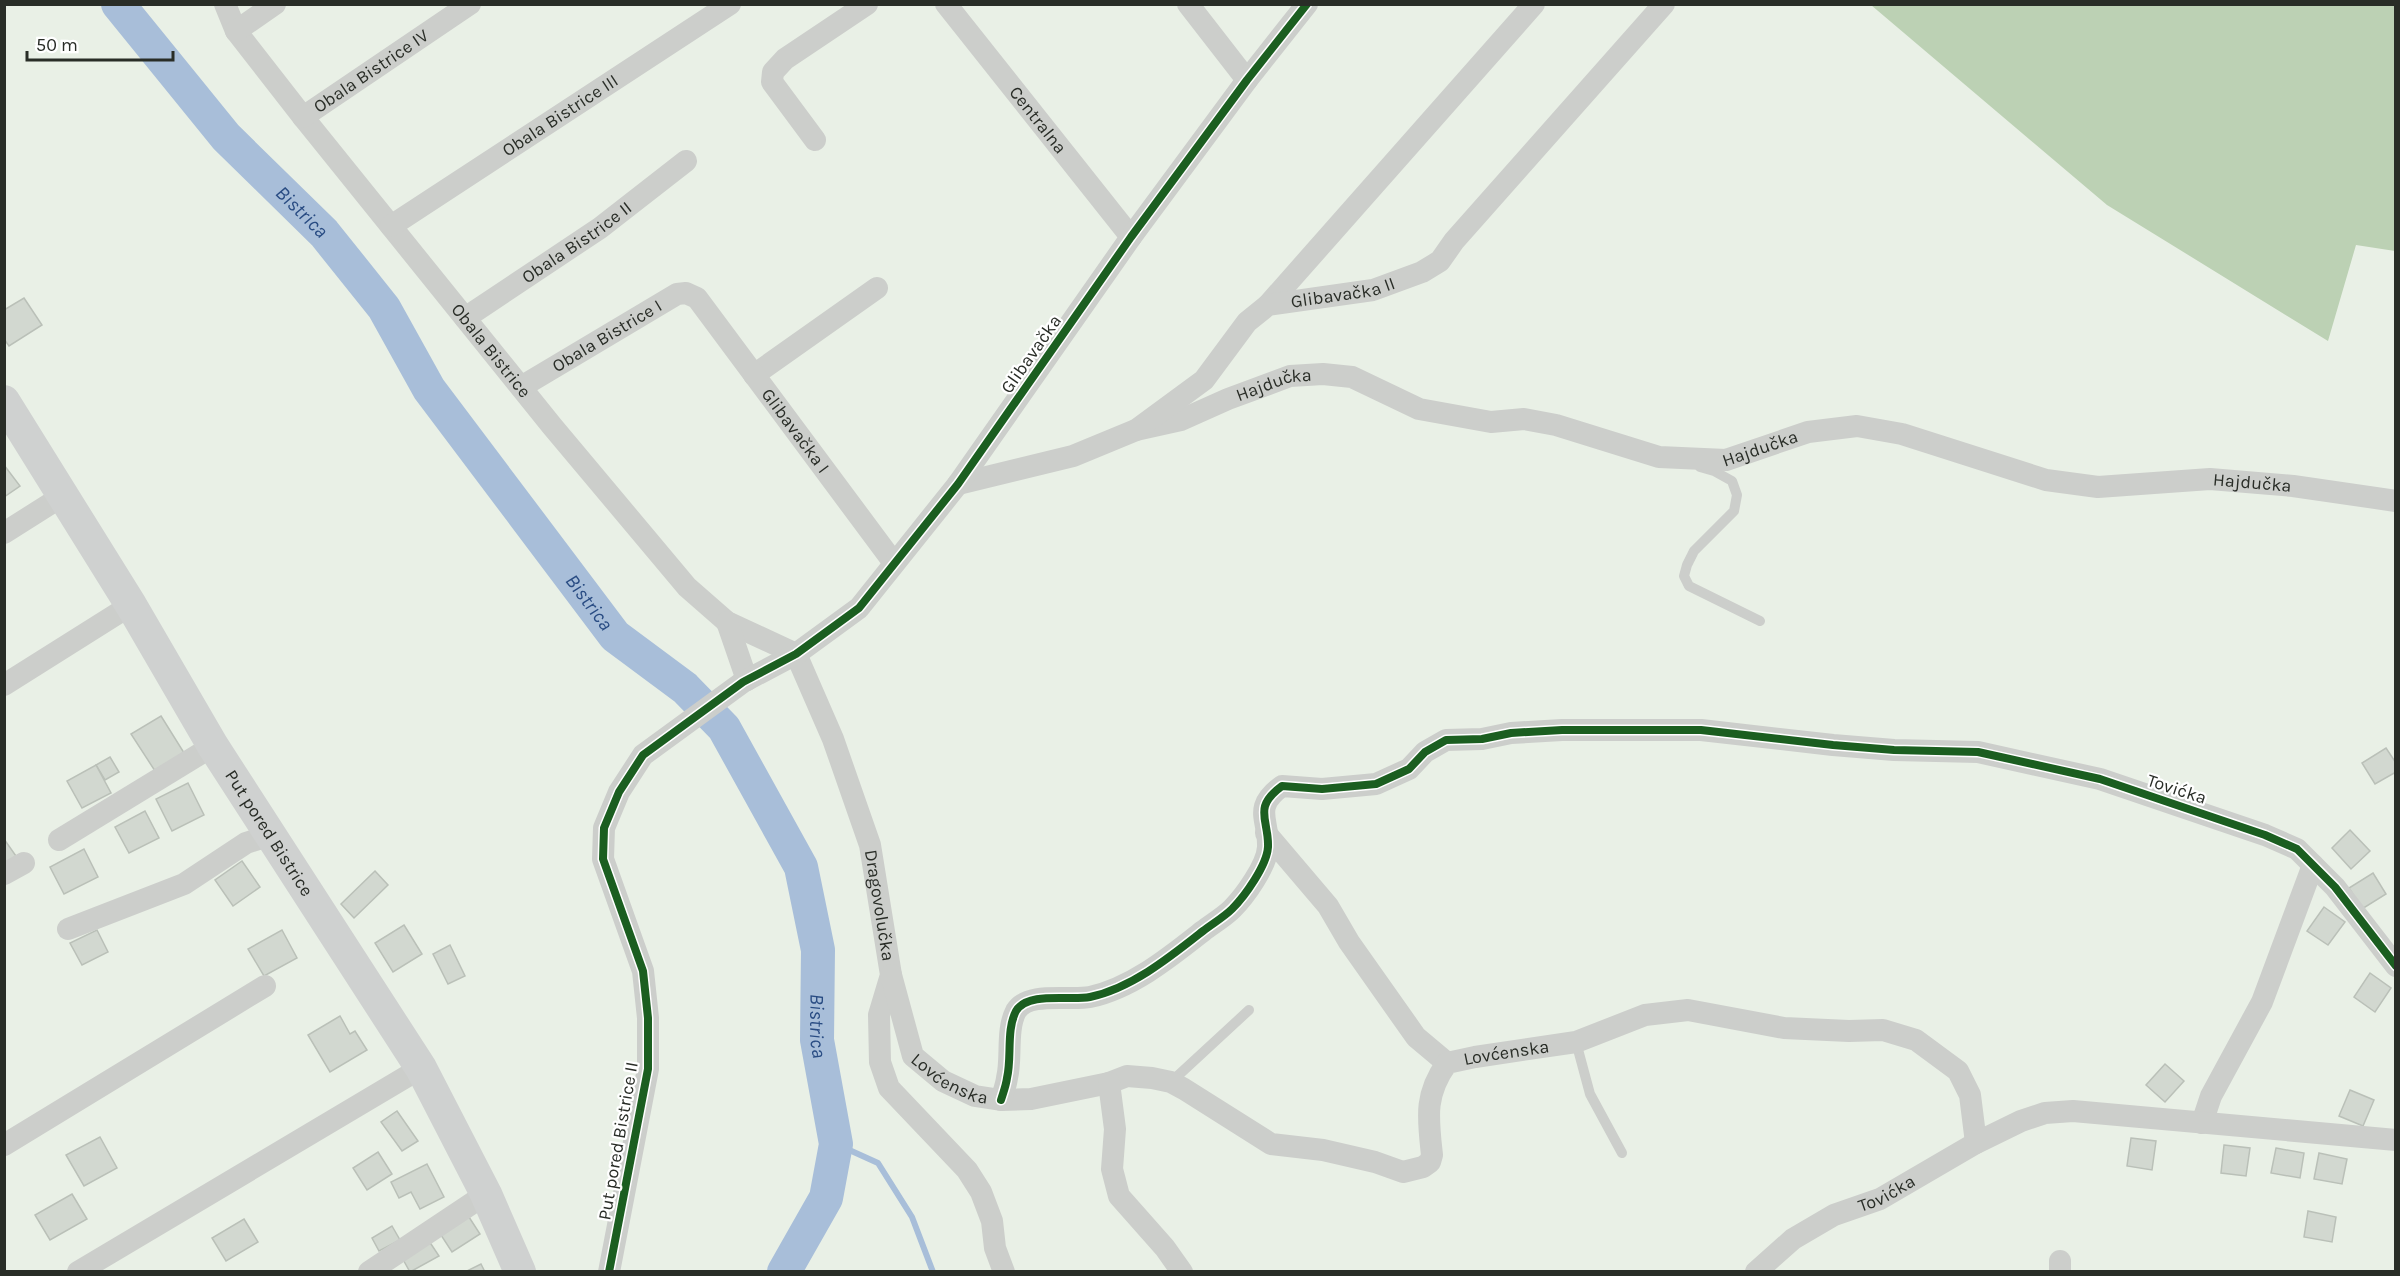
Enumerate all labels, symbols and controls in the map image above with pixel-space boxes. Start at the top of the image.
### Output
scale bar [27,24,172,62]
street label: Obala Bistrice IV [309,24,433,118]
text: 50 m [36,34,78,56]
street label: Obala Bistrice III [498,69,622,161]
street label: Centralna [1004,82,1072,158]
water label: Bistrica [271,181,333,242]
street label: Obala Bistrice II [518,196,636,288]
street label: Glibavačka II [1289,272,1398,313]
street label: Obala Bistrice I [548,295,666,377]
street label: Obala Bistrice [447,299,536,402]
street label: Glibavačka [996,310,1066,398]
street label: Hajdučka [1233,364,1312,406]
street label: Glibavačka I [757,384,834,477]
street label: Hajdučka [1719,425,1801,471]
street label: Hajdučka [2212,468,2292,497]
water label: Bistrica [561,569,618,635]
street label: Put pored Bistrice [220,766,318,900]
street label: Tovićka [2145,769,2209,809]
street label: Dragovolučka [860,848,900,963]
water label: Bistrica [805,994,832,1060]
street label: Lovćenska [1461,1035,1550,1070]
street label: Lovćenska [907,1048,989,1109]
street label: Put pored Bistrice II [593,1060,643,1222]
street label: Tovićka [1855,1170,1919,1217]

